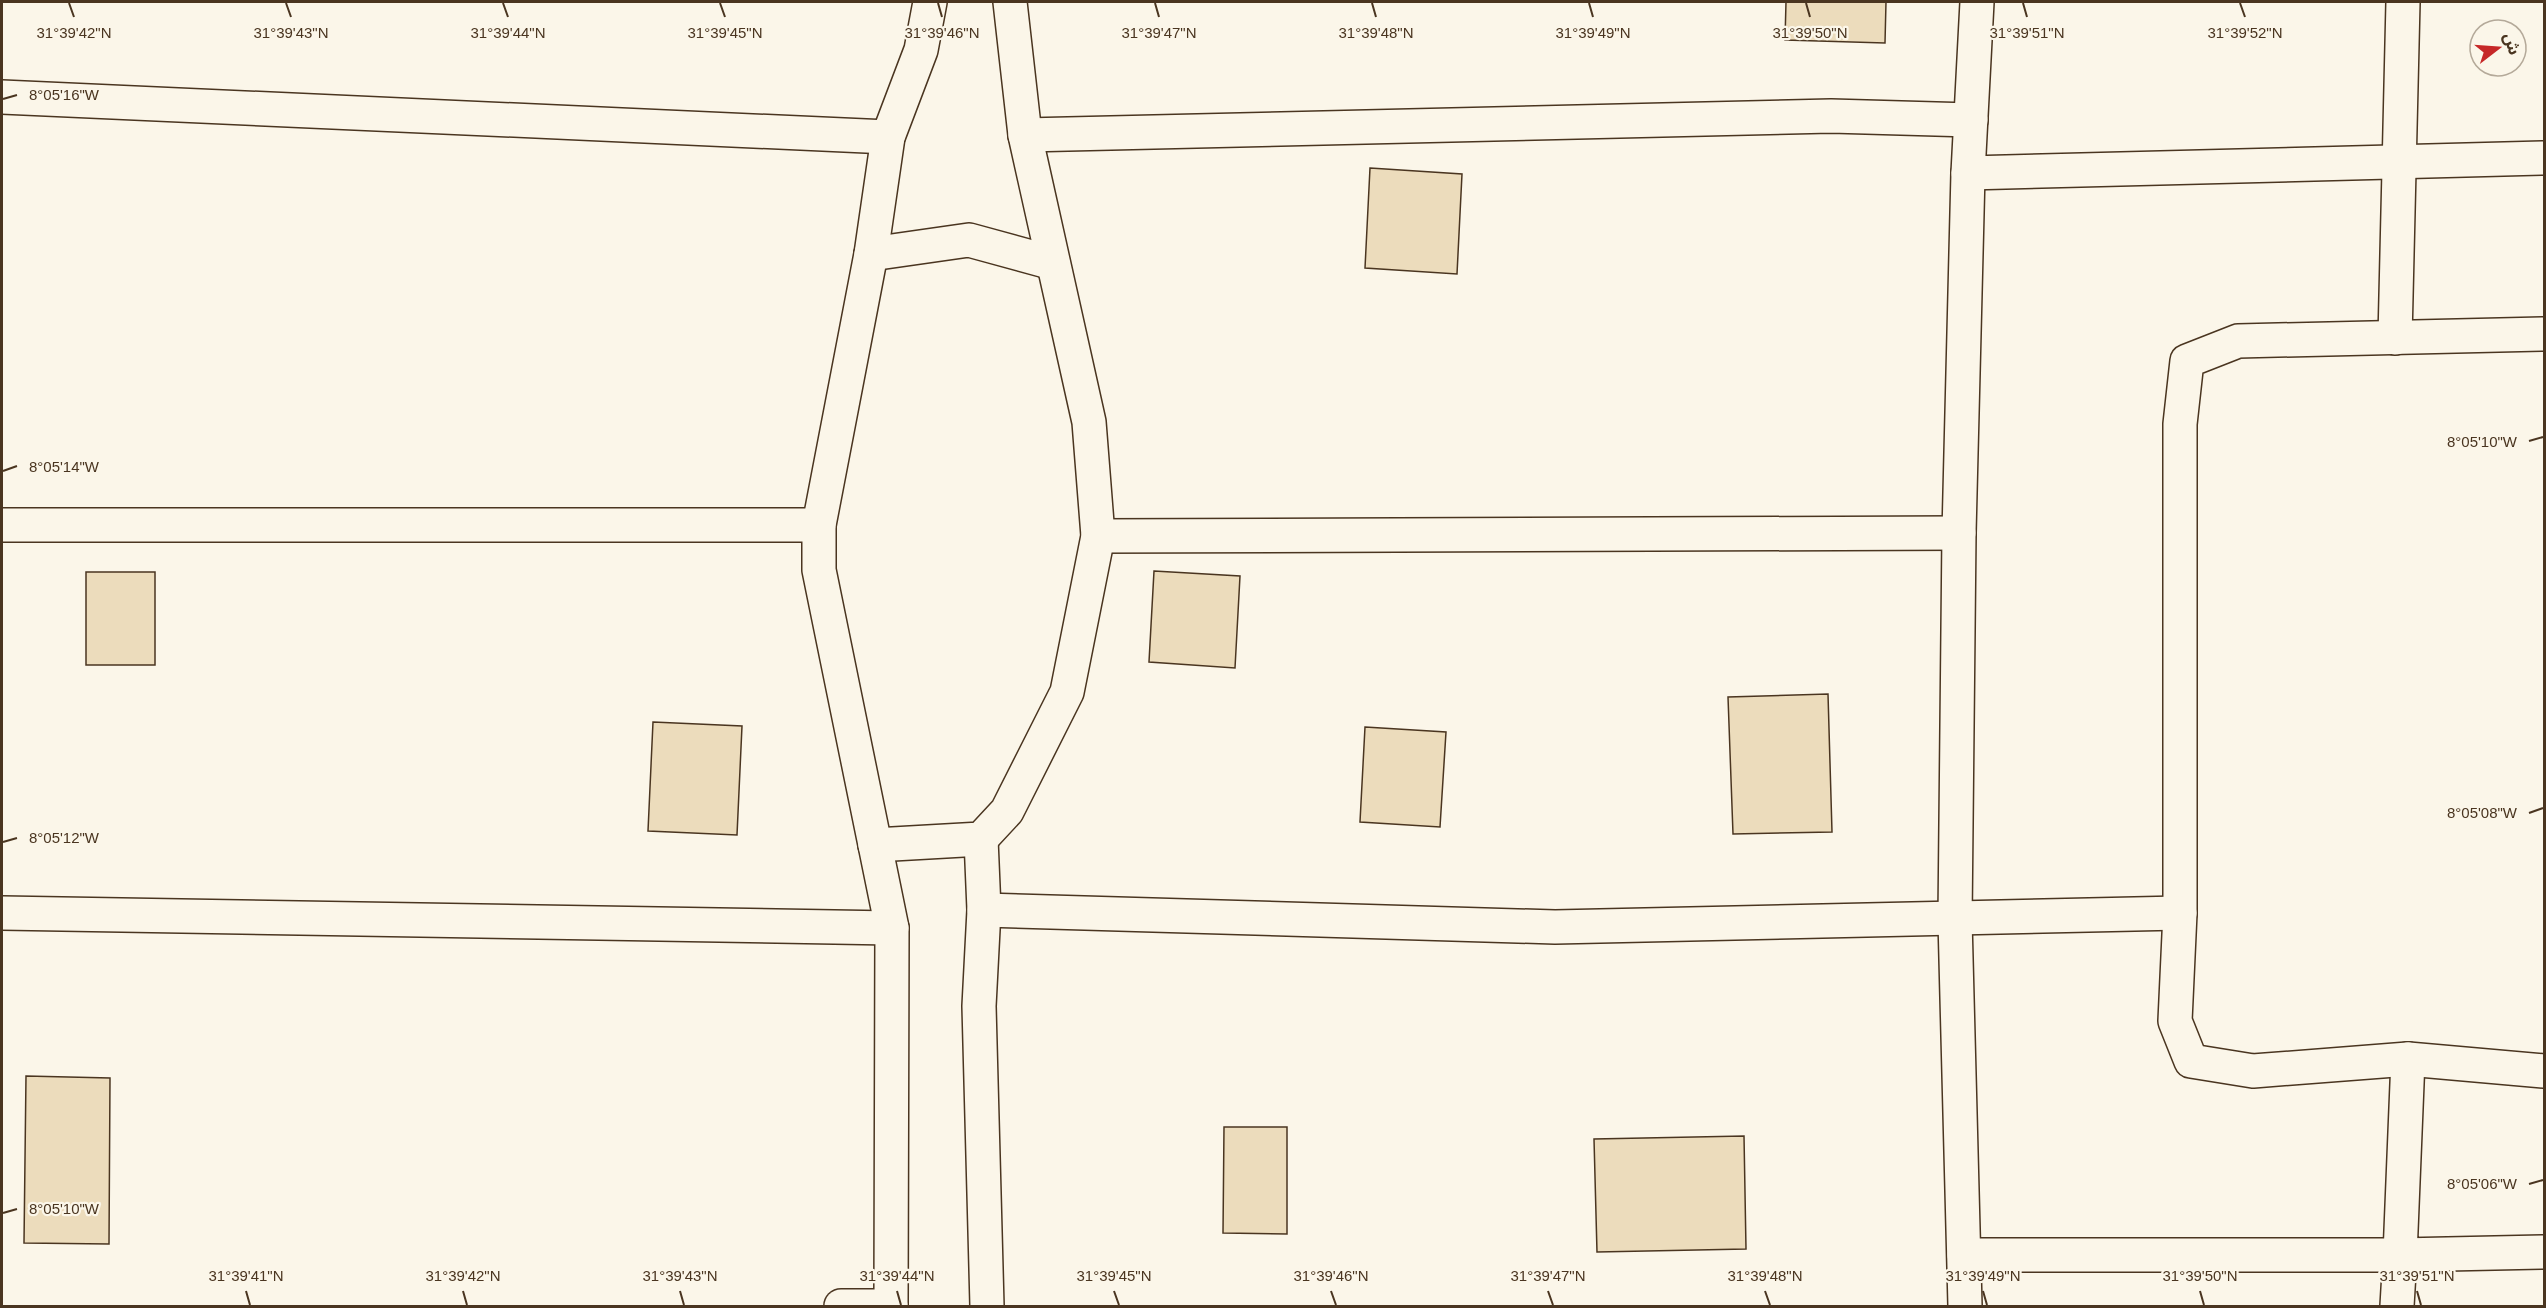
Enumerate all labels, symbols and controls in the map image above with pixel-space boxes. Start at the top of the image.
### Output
north arrow [2468,18,2528,78]
text: 31°39'42"N [36,24,112,41]
text: 31°39'43"N [253,24,329,41]
text: 31°39'44"N [470,24,546,41]
text: 31°39'45"N [687,24,763,41]
text: 31°39'46"N [904,24,980,41]
text: 31°39'47"N [1121,24,1197,41]
text: 31°39'48"N [1338,24,1414,41]
text: 31°39'49"N [1555,24,1631,41]
text: 31°39'50"N [1772,24,1848,41]
text: 31°39'51"N [1989,24,2065,41]
text: 31°39'52"N [2207,24,2283,41]
text: ش [2500,31,2523,57]
text: 8°05'16"W [29,86,100,103]
text: 8°05'10"W [2447,433,2518,450]
text: 8°05'14"W [29,458,100,475]
text: 8°05'08"W [2447,804,2518,821]
text: 8°05'12"W [29,829,100,846]
text: 8°05'06"W [2447,1175,2518,1192]
text: 8°05'10"W [29,1200,100,1217]
text: 31°39'41"N [208,1267,284,1284]
text: 31°39'42"N [425,1267,501,1284]
text: 31°39'43"N [642,1267,718,1284]
text: 31°39'44"N [859,1267,935,1284]
text: 31°39'45"N [1076,1267,1152,1284]
text: 31°39'46"N [1293,1267,1369,1284]
text: 31°39'47"N [1510,1267,1586,1284]
text: 31°39'48"N [1727,1267,1803,1284]
text: 31°39'49"N [1945,1267,2021,1284]
text: 31°39'50"N [2162,1267,2238,1284]
text: 31°39'51"N [2379,1267,2455,1284]

